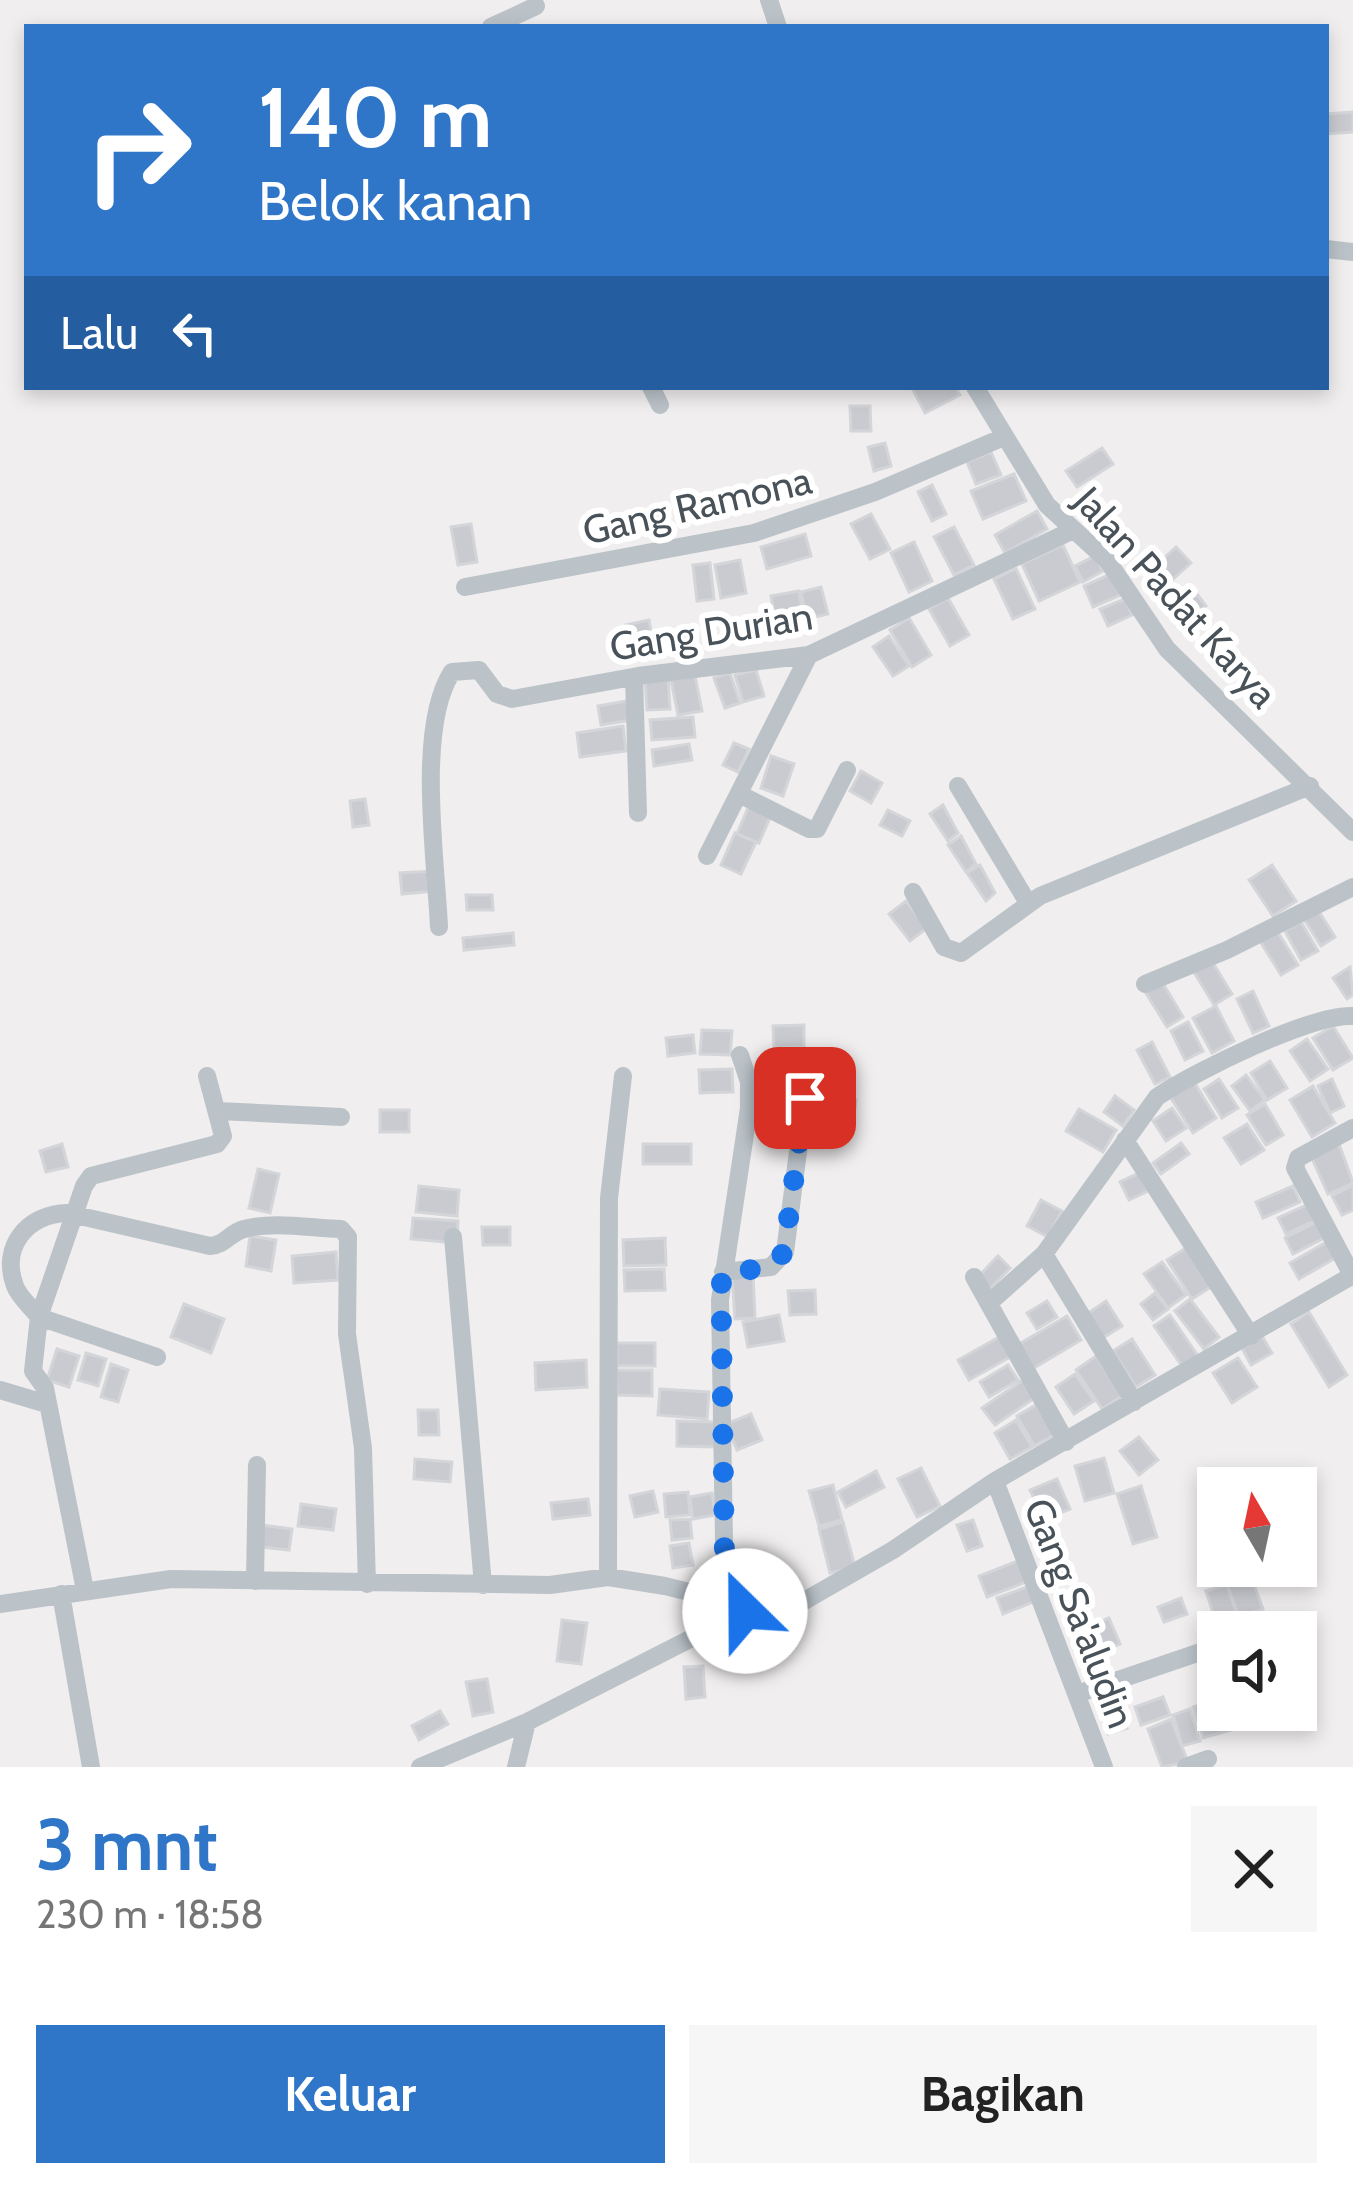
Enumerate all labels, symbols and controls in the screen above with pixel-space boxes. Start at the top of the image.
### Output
text: 140 m [258,66,492,168]
icon: right [60,72,216,228]
text: Belok kanan [258,168,533,234]
icon: left [162,300,228,366]
text: Lalu [60,306,138,360]
street label: Gang Ramona [578,455,816,555]
street label: Jalan Padat Karya [1064,476,1288,717]
street label: Gang Durian [606,591,816,671]
pin [754,1047,856,1149]
icon: arrive [772,1065,838,1131]
north arrow [1197,1467,1317,1587]
map controls [1197,1467,1317,1731]
street label: Gang Sa'aludin [1014,1492,1146,1734]
position arrow [682,1548,808,1674]
button: sound [1197,1611,1317,1731]
text: 3 mnt [36,1801,218,1888]
button: close [1191,1806,1317,1932]
text: 230 m · 18:58 [36,1890,264,1938]
button: Keluar [36,2025,665,2163]
button: Bagikan [689,2025,1317,2163]

